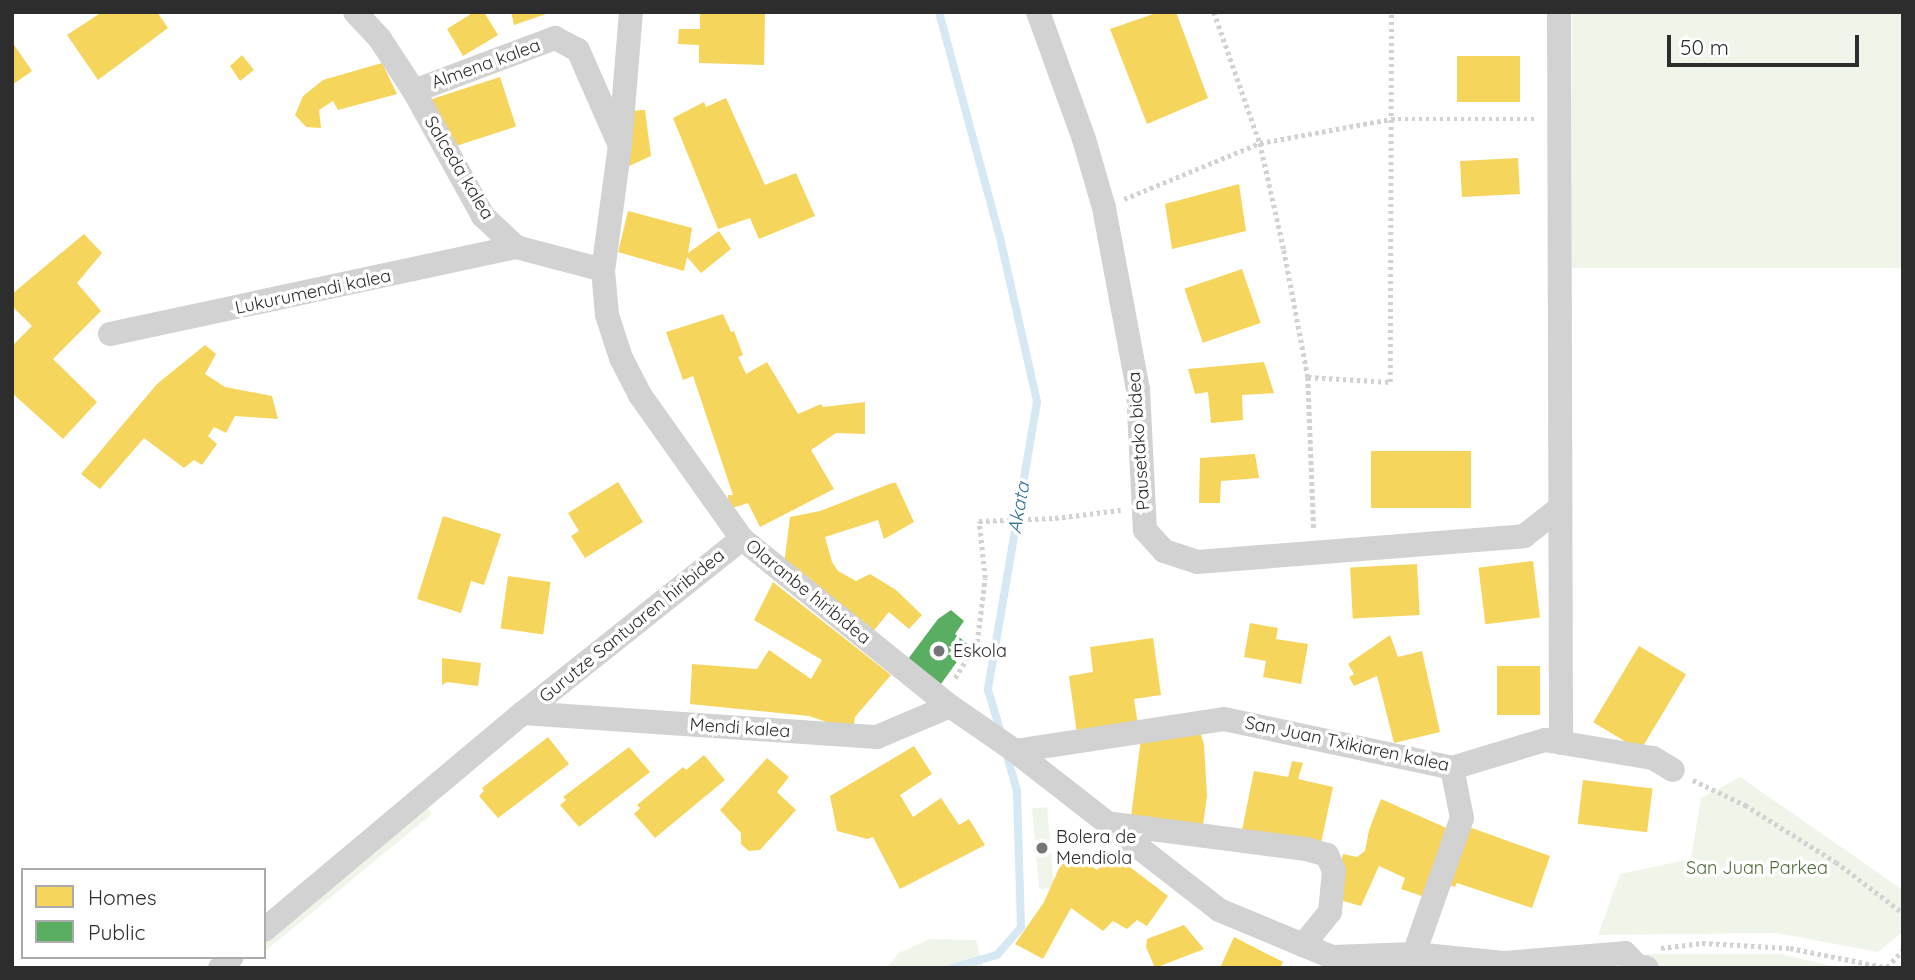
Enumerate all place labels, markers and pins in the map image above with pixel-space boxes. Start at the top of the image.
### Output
place label: Eskola [953,640,1007,662]
marker: Eskola [931,643,947,659]
place label: Bolera de Mendiola [1056,827,1136,870]
marker: Bolera de Mendiola [1034,840,1050,856]

